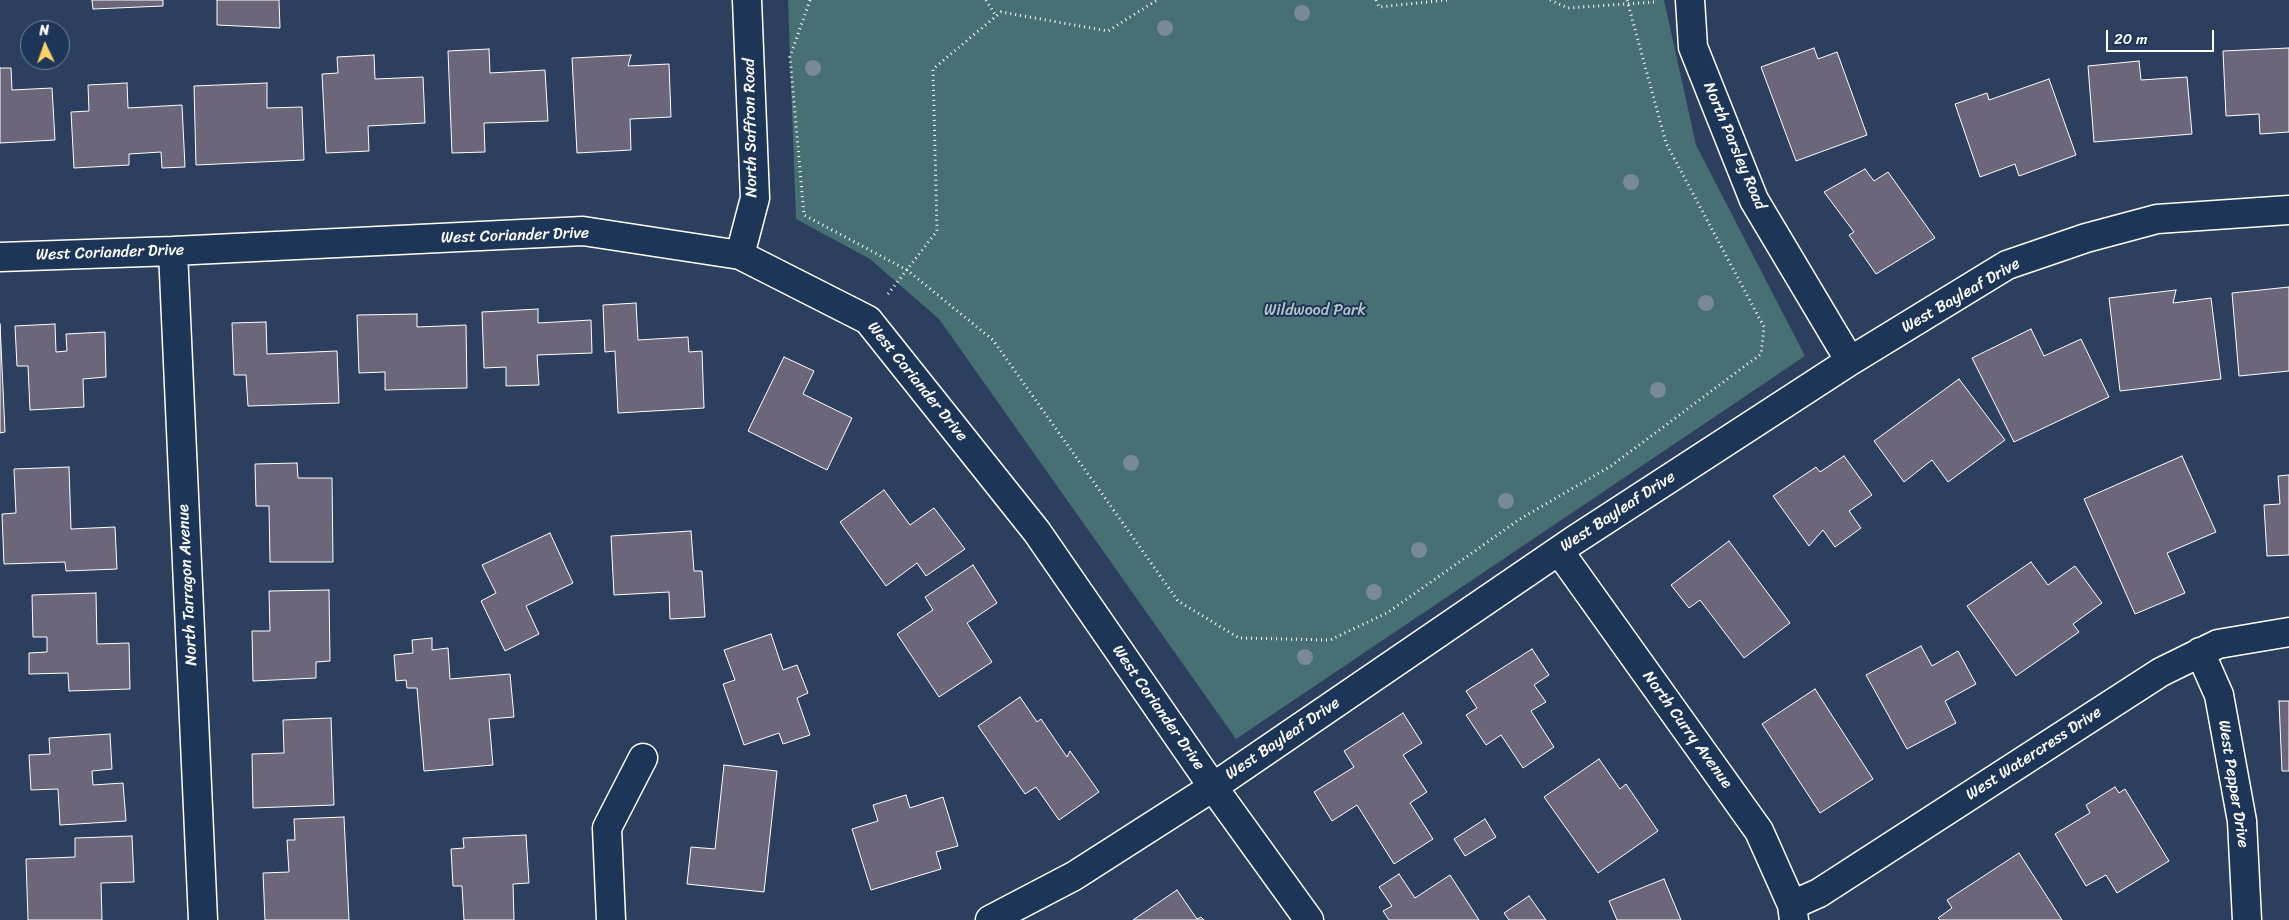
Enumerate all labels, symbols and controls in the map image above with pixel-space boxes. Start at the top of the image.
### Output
text: N [39,18,50,43]
north arrow [20,20,70,70]
scale bar [2109,20,2216,52]
text: 20 m [2114,26,2148,52]
street label: North Saffron Road [740,58,762,198]
street label: North Parsley Road [1698,79,1770,213]
street label: West Coriander Drive [441,224,589,248]
street label: West Coriander Drive [36,241,184,265]
street label: West Bayleaf Drive [1898,254,2024,338]
park label: Wildwood Park [1264,301,1366,321]
street label: West Coriander Drive [863,318,971,446]
street label: West Bayleaf Drive [1557,468,1679,556]
street label: North Tarragon Avenue [174,504,202,666]
street label: West Coriander Drive [1108,642,1208,774]
street label: North Curry Avenue [1638,668,1736,792]
street label: West Bayleaf Drive [1222,694,1344,784]
street label: West Watercress Drive [1963,703,2105,805]
street label: West Pepper Drive [2213,719,2253,849]

